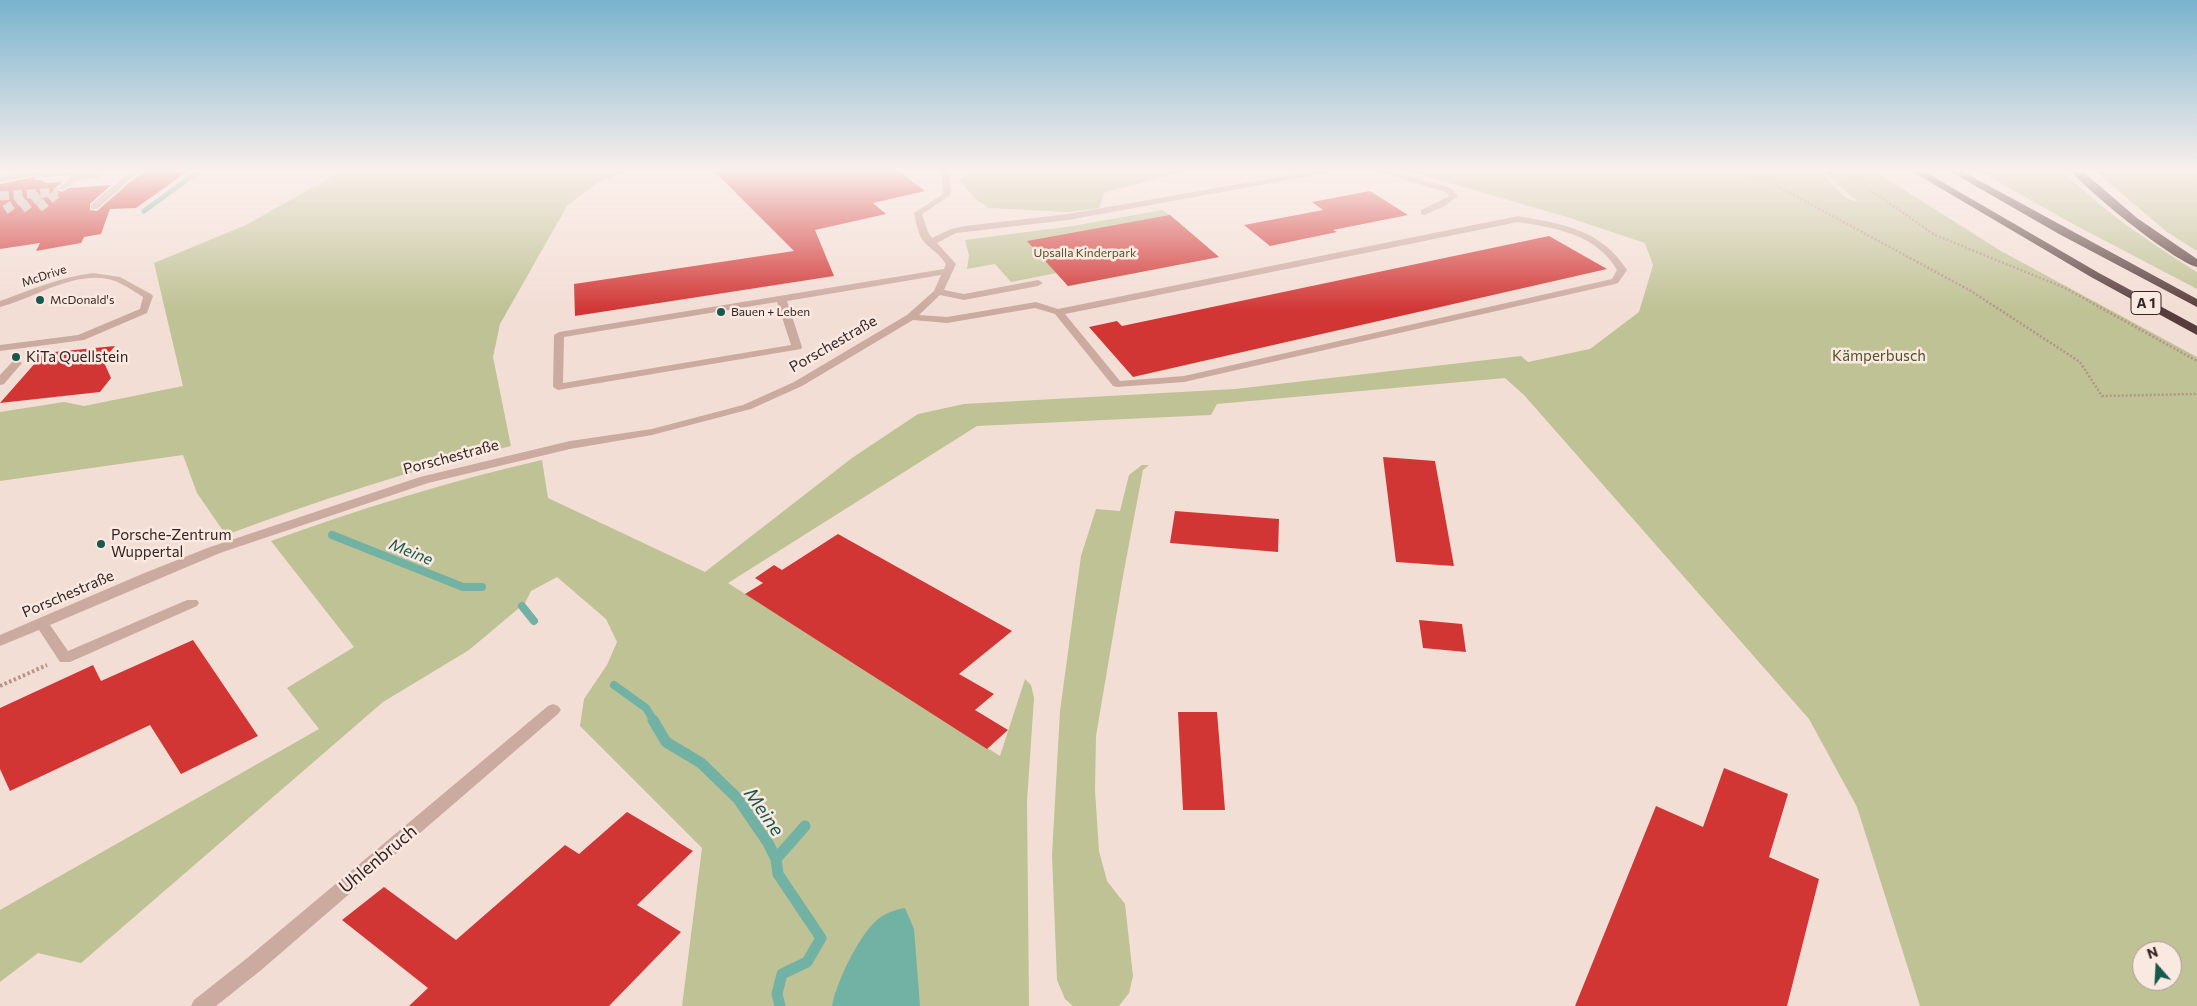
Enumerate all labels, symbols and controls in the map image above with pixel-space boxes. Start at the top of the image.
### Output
park label: Upsalla Kinderpark [1034,246,1136,260]
street label: McDrive [20,262,68,290]
road number: A 1 [2131,292,2161,314]
place label: McDonald's [50,293,114,307]
marker: McDonald's [34,294,46,306]
place label: Bauen + Leben [731,305,810,319]
marker: Bauen + Leben [715,306,727,318]
street label: Porschestraße [786,312,880,376]
park label: Kämperbusch [1832,347,1926,365]
place label: KiTa Quellstein [26,348,128,366]
marker: KiTa Quellstein [10,351,22,363]
street label: Porschestraße [401,436,501,478]
place label: Porsche-Zentrum Wuppertal [111,526,231,561]
water label: Meine [386,535,436,569]
marker: Porsche-Zentrum Wuppertal [95,538,107,550]
street label: Porschestraße [19,567,117,621]
water label: Meine [739,783,789,841]
street label: Uhlenbruch [335,820,421,898]
north arrow [2132,941,2182,991]
text: N [2145,943,2160,962]

